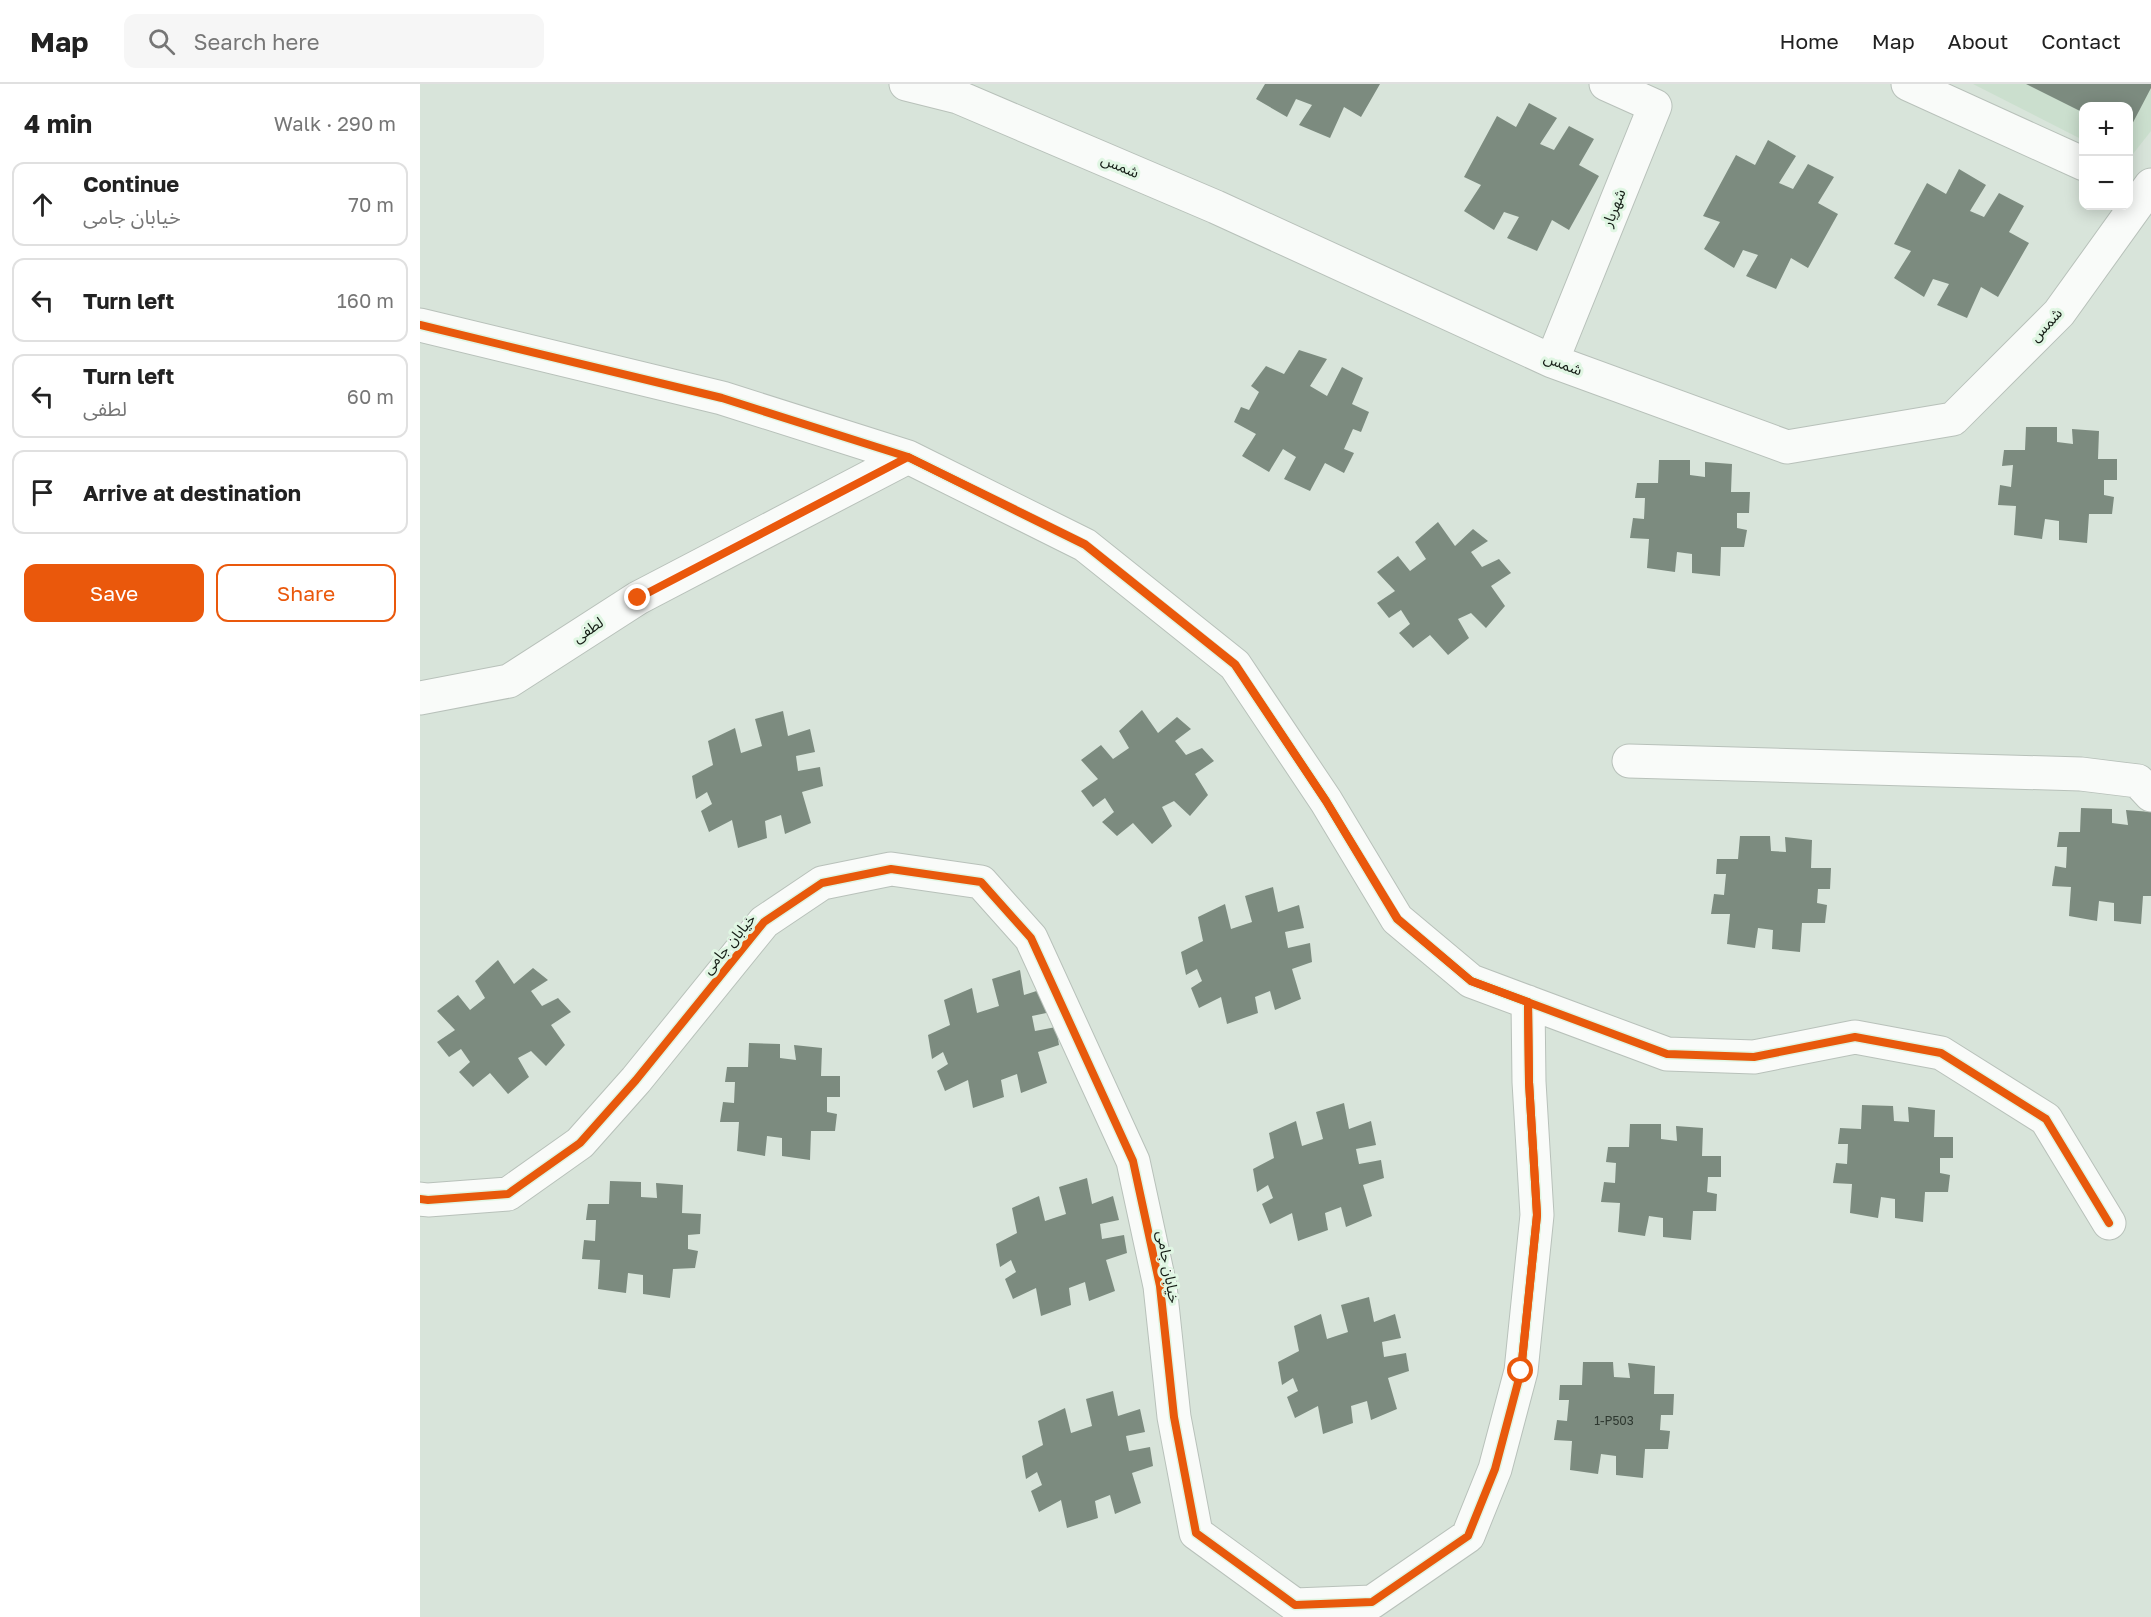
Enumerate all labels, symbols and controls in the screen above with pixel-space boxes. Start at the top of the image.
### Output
search box [124,14,544,68]
text: Map [30,25,88,58]
icon: search [145,25,178,58]
text: Search here [193,28,319,55]
text: Home [1779,28,1839,54]
text: Map [1872,28,1915,54]
text: About [1948,28,2008,54]
text: Contact [2041,28,2121,54]
map controls [2079,102,2133,210]
button: + [2079,102,2133,156]
text: 4 min [24,108,92,139]
text: Walk · 290 m [274,111,396,135]
street label: شمس [1098,149,1142,182]
button: − [2079,156,2133,210]
text: Continue [83,170,179,197]
street label: شهریار [1597,186,1630,230]
icon: ahead [26,188,59,221]
text: 70 m [348,192,394,216]
text: خیابان جامی [83,204,181,228]
icon: left [26,284,59,317]
text: Turn left [83,287,174,314]
text: 160 m [337,288,394,312]
street label: شمس [2025,304,2066,346]
street label: شمس [1541,348,1585,380]
text: Turn left [83,362,174,389]
icon: left [26,380,59,413]
text: 60 m [347,384,394,408]
text: لطفی [83,396,127,420]
icon: arrive [26,476,59,509]
text: Arrive at destination [83,479,301,506]
button: Save [24,564,204,622]
button: Share [216,564,396,622]
route end [624,584,650,610]
street label: لطفی [569,613,607,647]
street label: خیابان جامی [698,909,760,978]
street label: خیابان جامی [1153,1229,1184,1305]
route start [1507,1357,1533,1383]
house number: 1-P503 [1594,1413,1634,1428]

